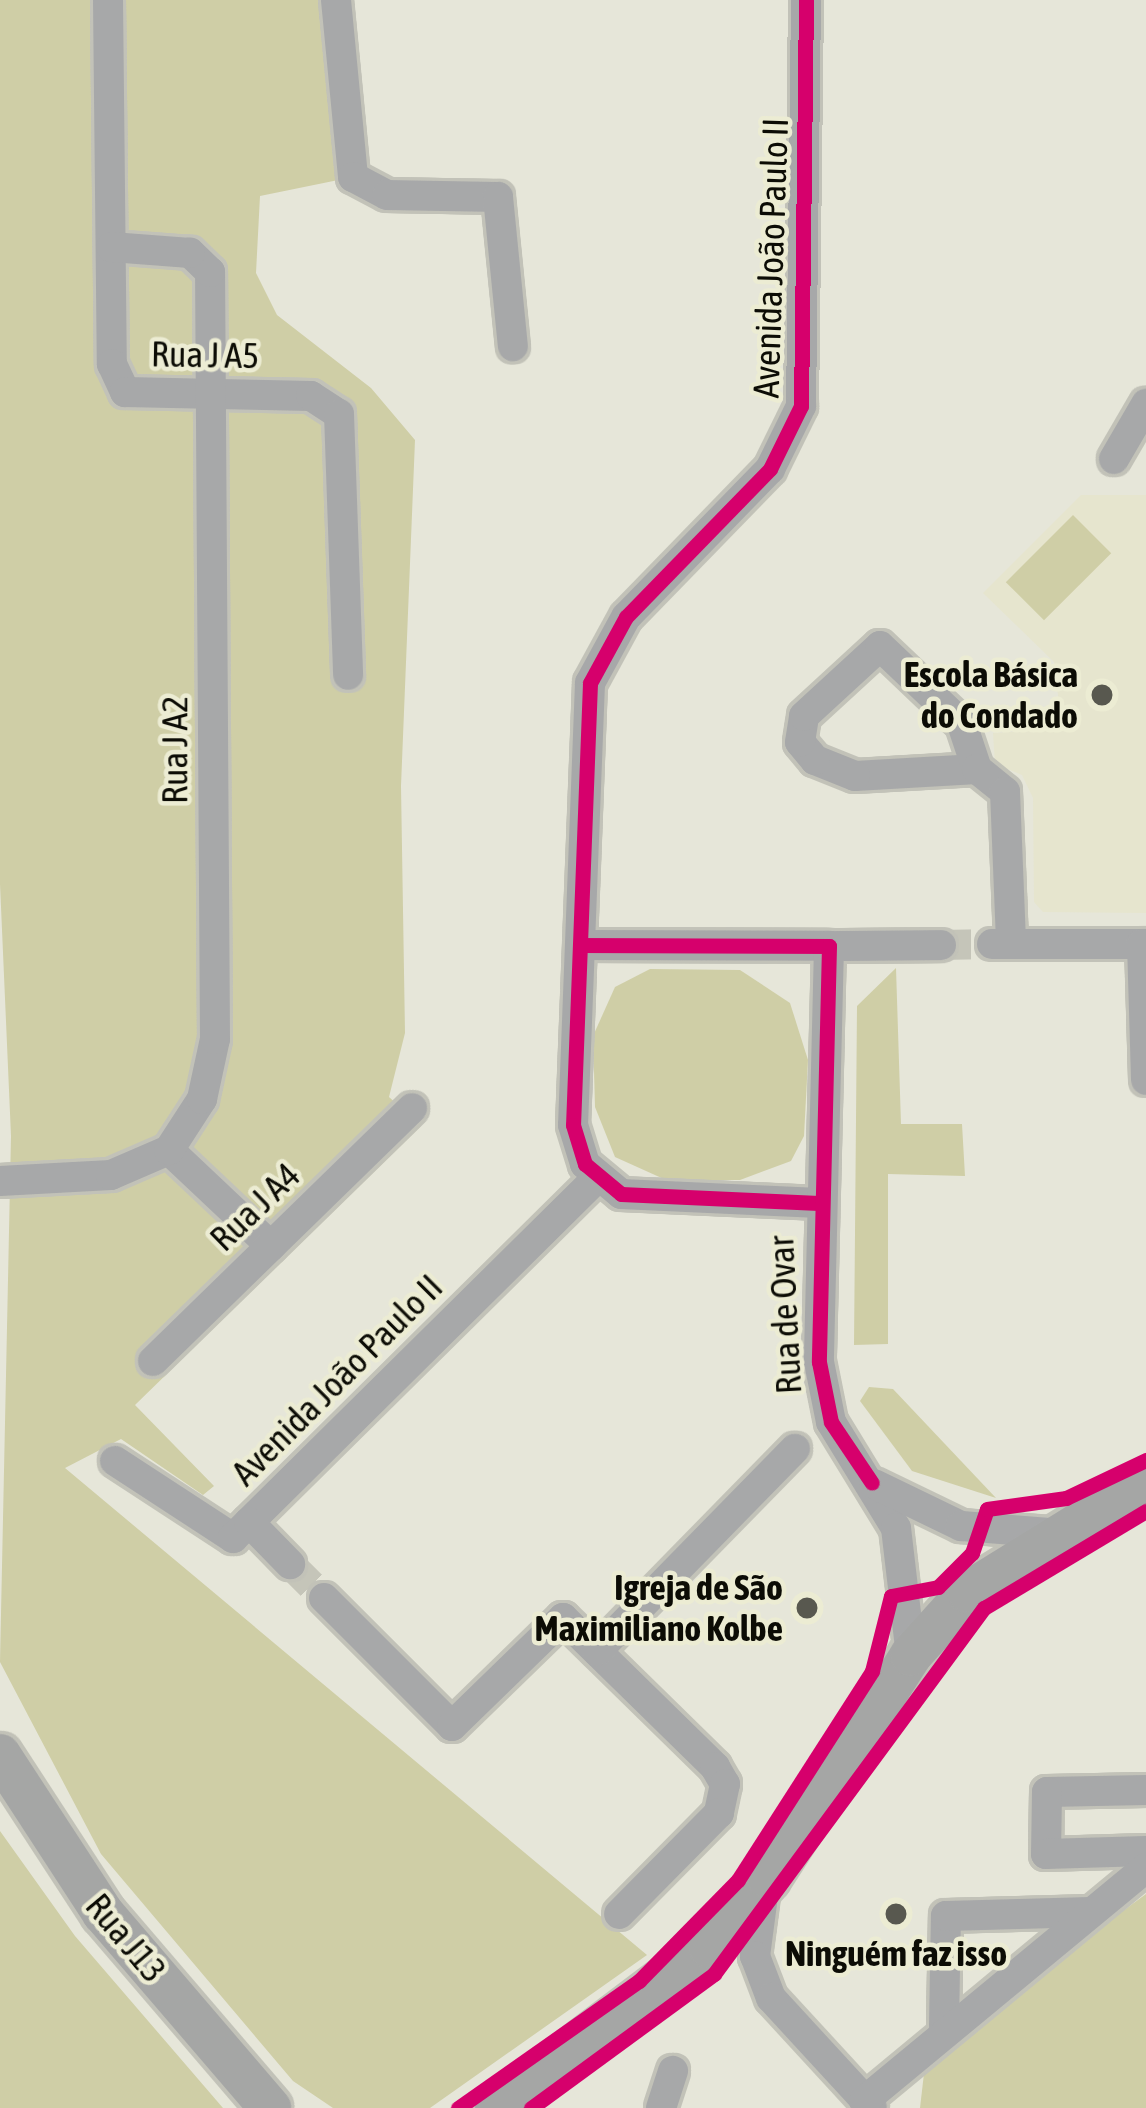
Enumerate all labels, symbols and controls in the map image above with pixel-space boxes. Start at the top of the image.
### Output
street label: Avenida João Paulo II [745,117,797,399]
street label: Rua J A5 [151,332,259,378]
place label: Escola Básica do Condado [904,652,1078,737]
marker: Escola Básica do Condado [1089,682,1115,708]
street label: Rua J A2 [153,696,197,804]
street label: Rua J A4 [201,1154,309,1260]
street label: Rua de Ovar [759,1235,811,1395]
street label: Avenida João Paulo II [223,1266,451,1494]
place label: Igreja de São Maximiliano Kolbe [534,1565,783,1650]
marker: Igreja de São Maximiliano Kolbe [794,1595,820,1621]
street label: Rua J13 [77,1885,175,1991]
marker: Ninguém faz isso [883,1901,909,1927]
place label: Ninguém faz isso [785,1932,1007,1976]

